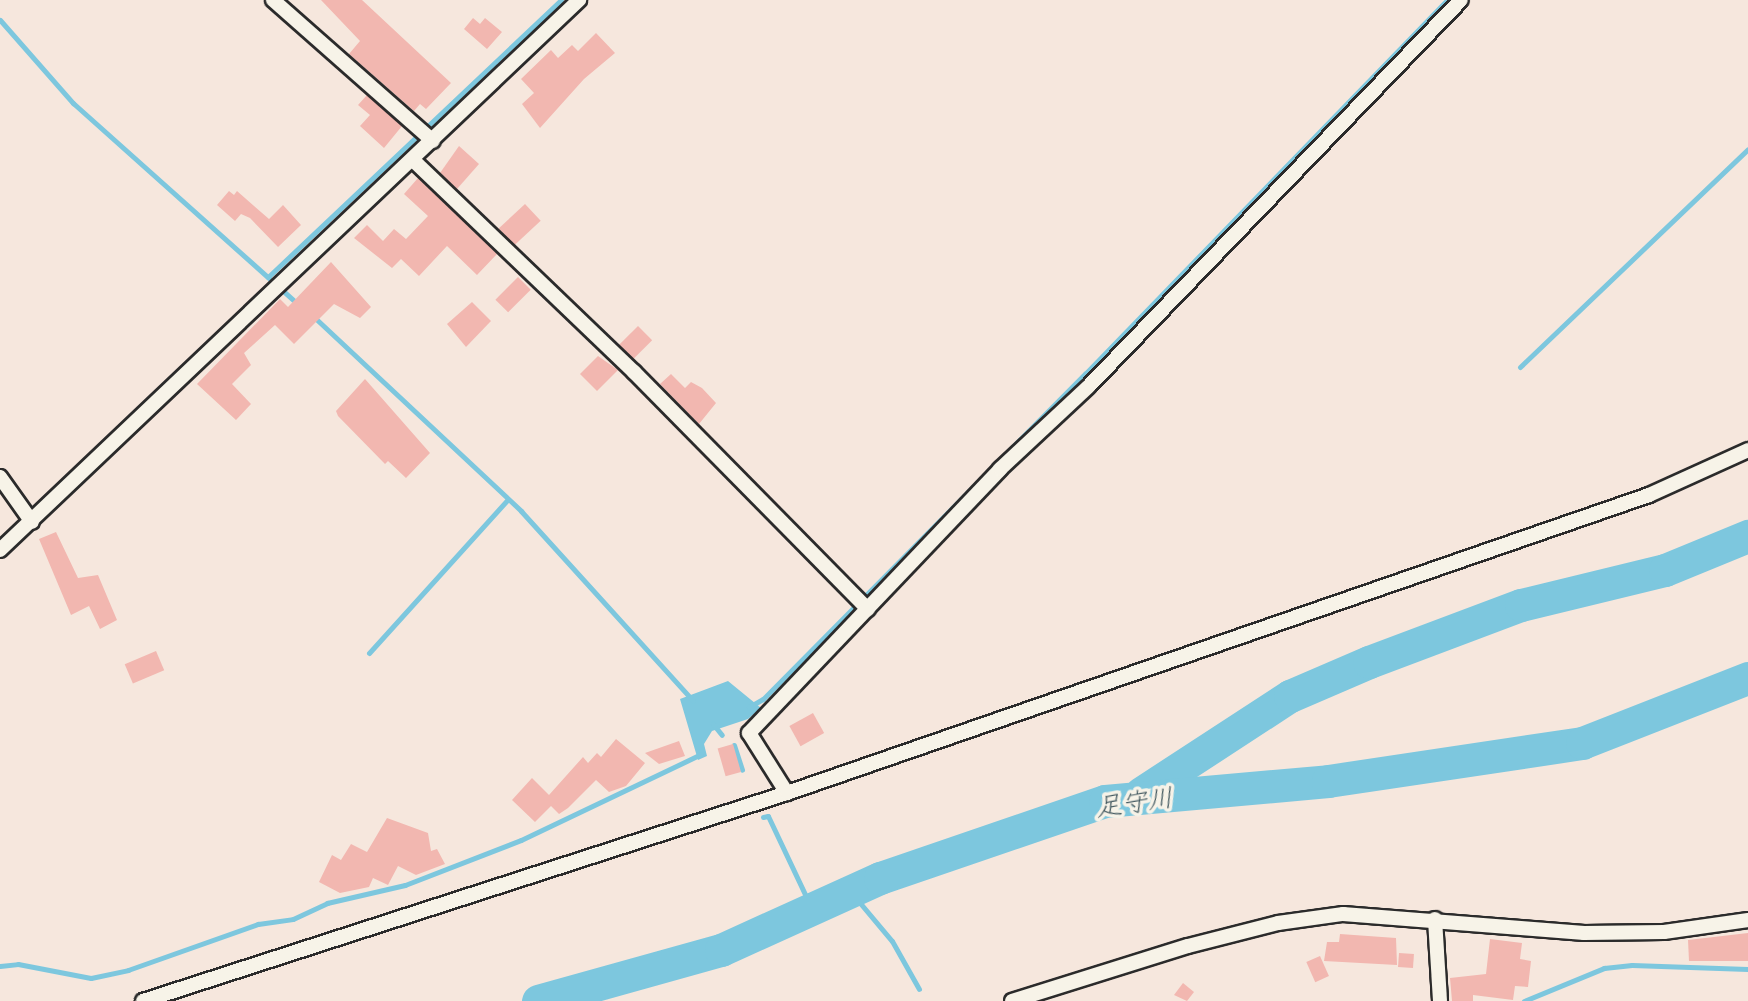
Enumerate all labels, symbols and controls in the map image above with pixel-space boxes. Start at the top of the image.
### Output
water label: 足守川 [1093,780,1175,822]

